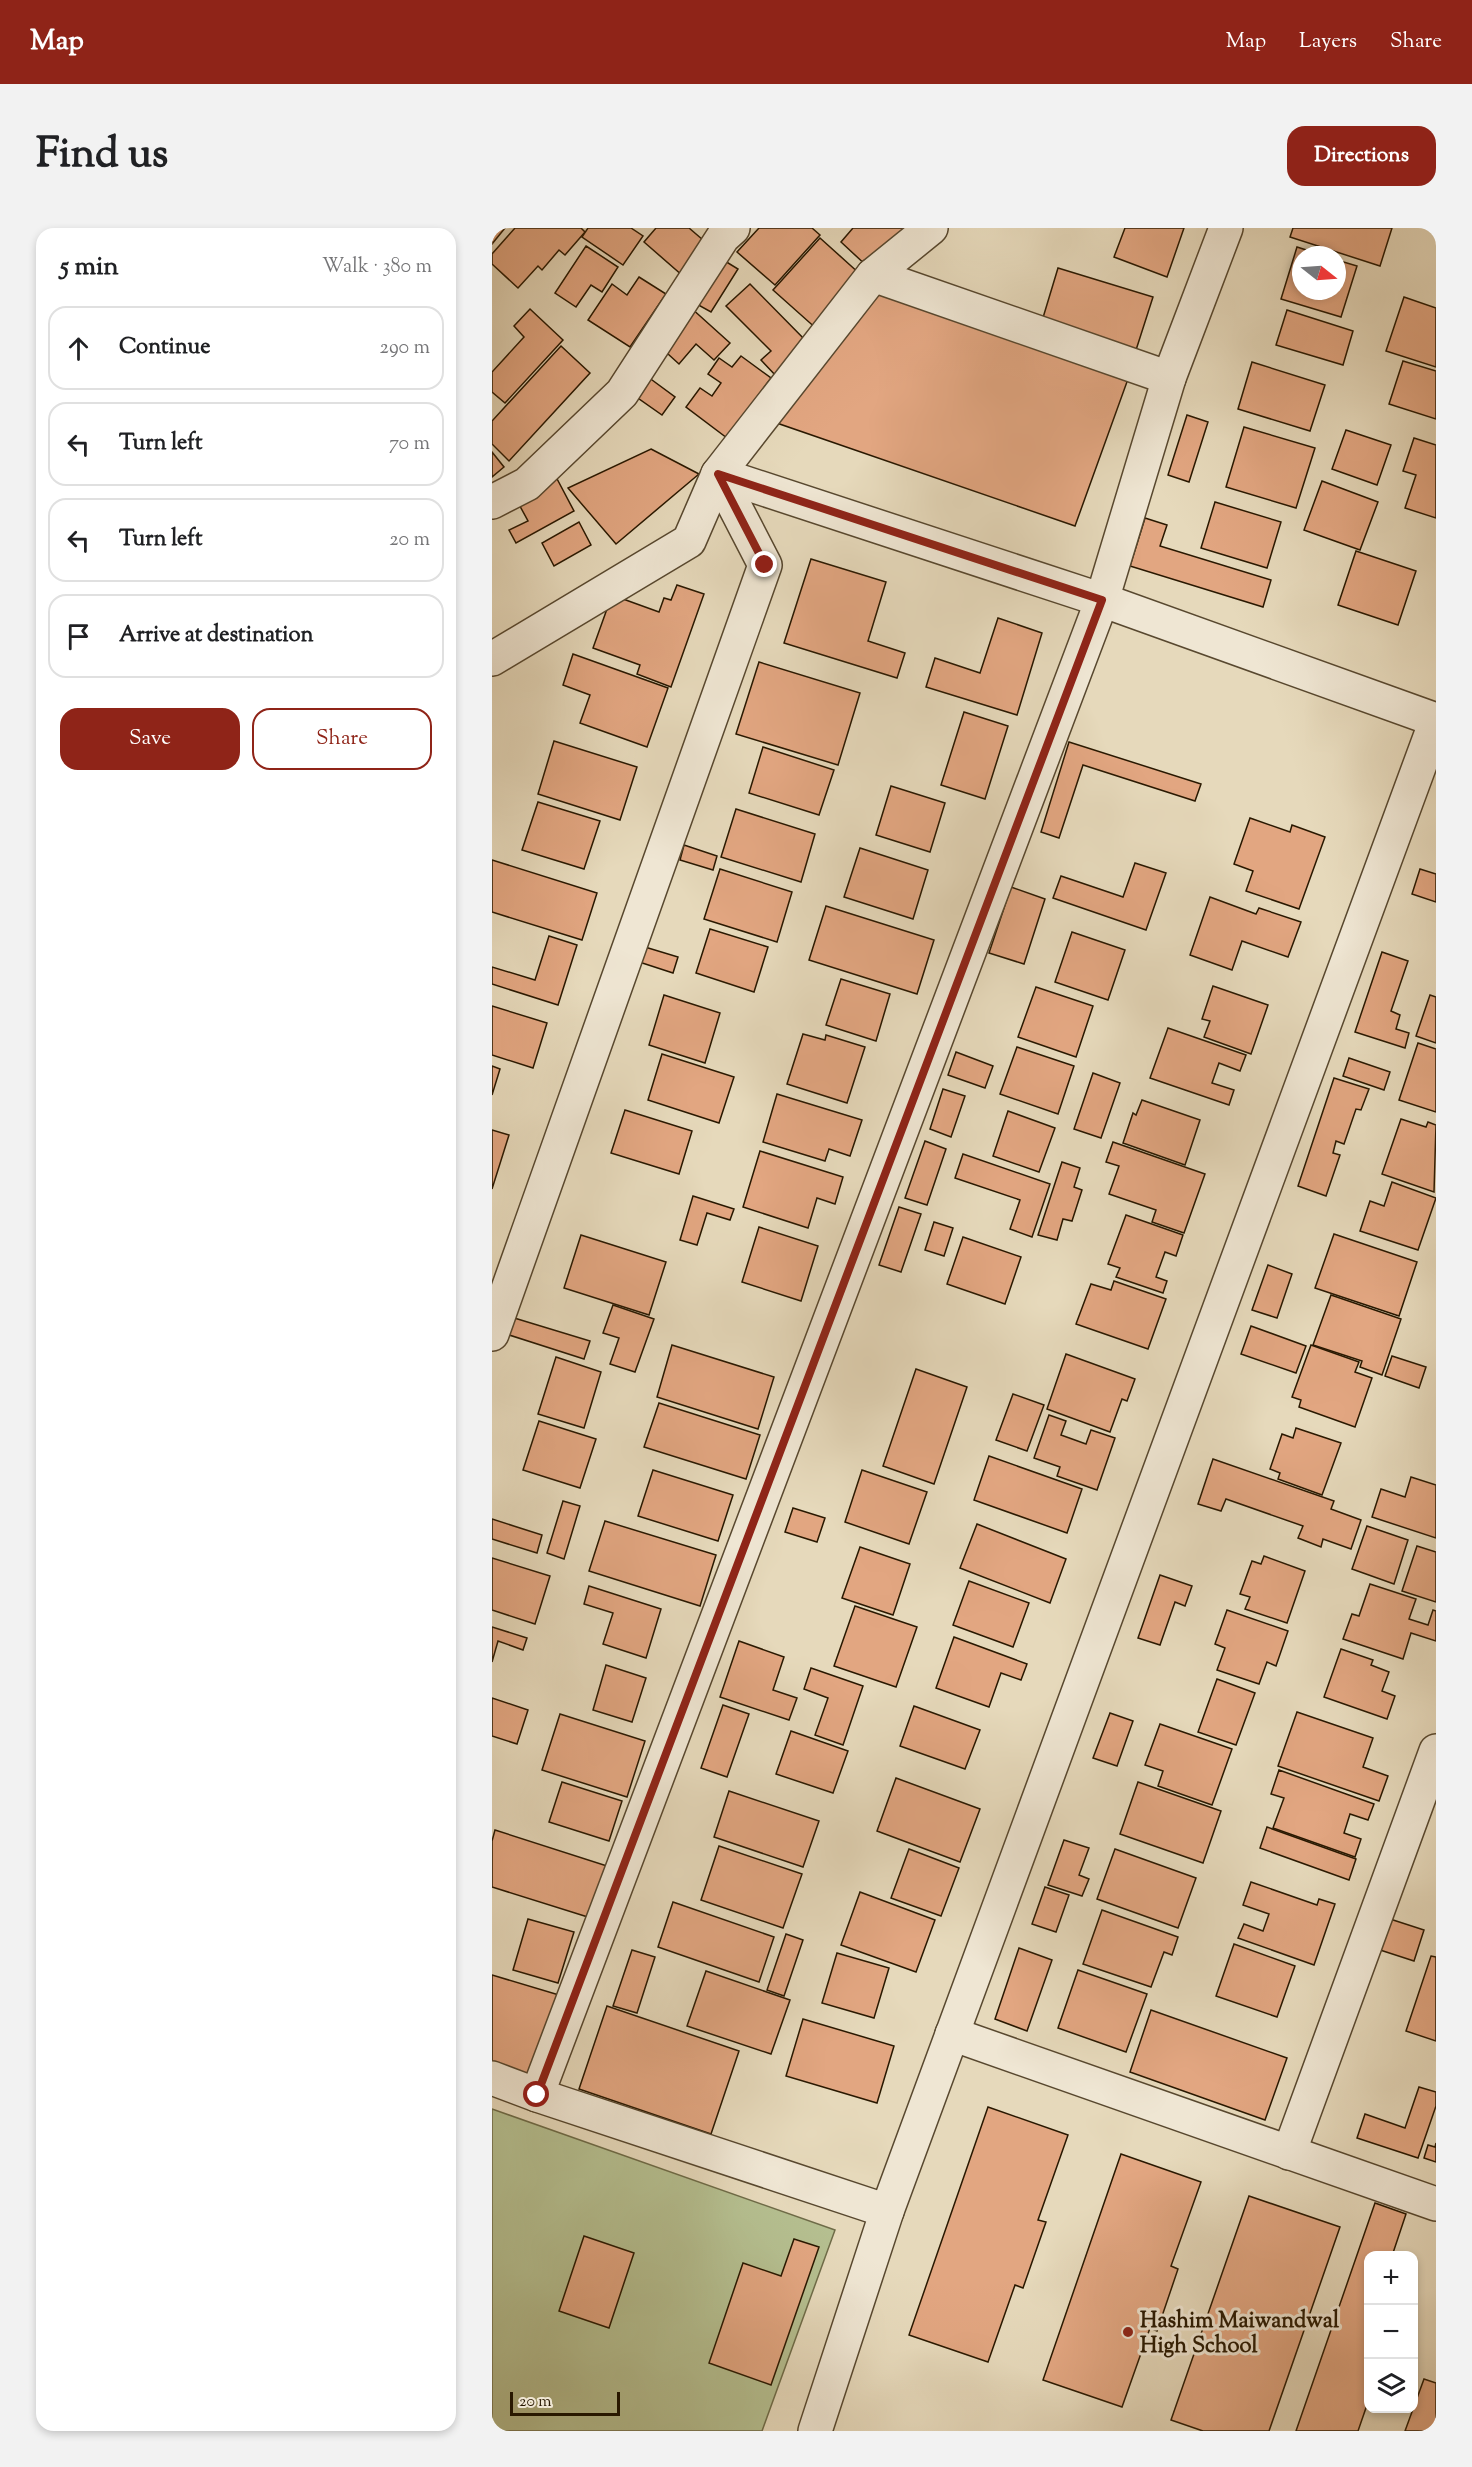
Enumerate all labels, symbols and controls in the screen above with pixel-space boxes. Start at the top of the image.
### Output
text: Map [30,22,84,62]
text: Map [1226,27,1266,57]
text: Layers [1299,27,1357,57]
text: Share [1390,27,1442,57]
text: Find us [36,126,168,186]
button: Directions [1287,126,1436,186]
north arrow [1292,246,1346,300]
text: 5 min [60,249,119,286]
text: Walk · 380 m [322,253,432,282]
icon: ahead [62,332,95,365]
text: Continue [119,332,210,364]
text: 290 m [380,334,430,363]
icon: left [62,428,95,461]
text: Turn left [119,428,202,460]
text: 70 m [389,430,430,459]
icon: left [62,524,95,557]
text: Turn left [119,524,202,556]
text: 20 m [389,526,430,555]
route end [751,551,777,577]
icon: arrive [62,620,95,653]
text: Arrive at destination [119,620,314,652]
button: Save [60,708,240,770]
button: Share [252,708,432,770]
route start [523,2081,549,2107]
map controls [1364,2251,1418,2413]
button: + [1364,2251,1418,2305]
button: − [1364,2305,1418,2359]
place label: Hashim Maiwandwal High School [1140,2306,1340,2363]
marker: Hashim Maiwandwal High School [1121,2325,1135,2339]
button: layers [1364,2359,1418,2413]
scale bar [510,2389,620,2416]
text: 20 m [519,2391,552,2414]

